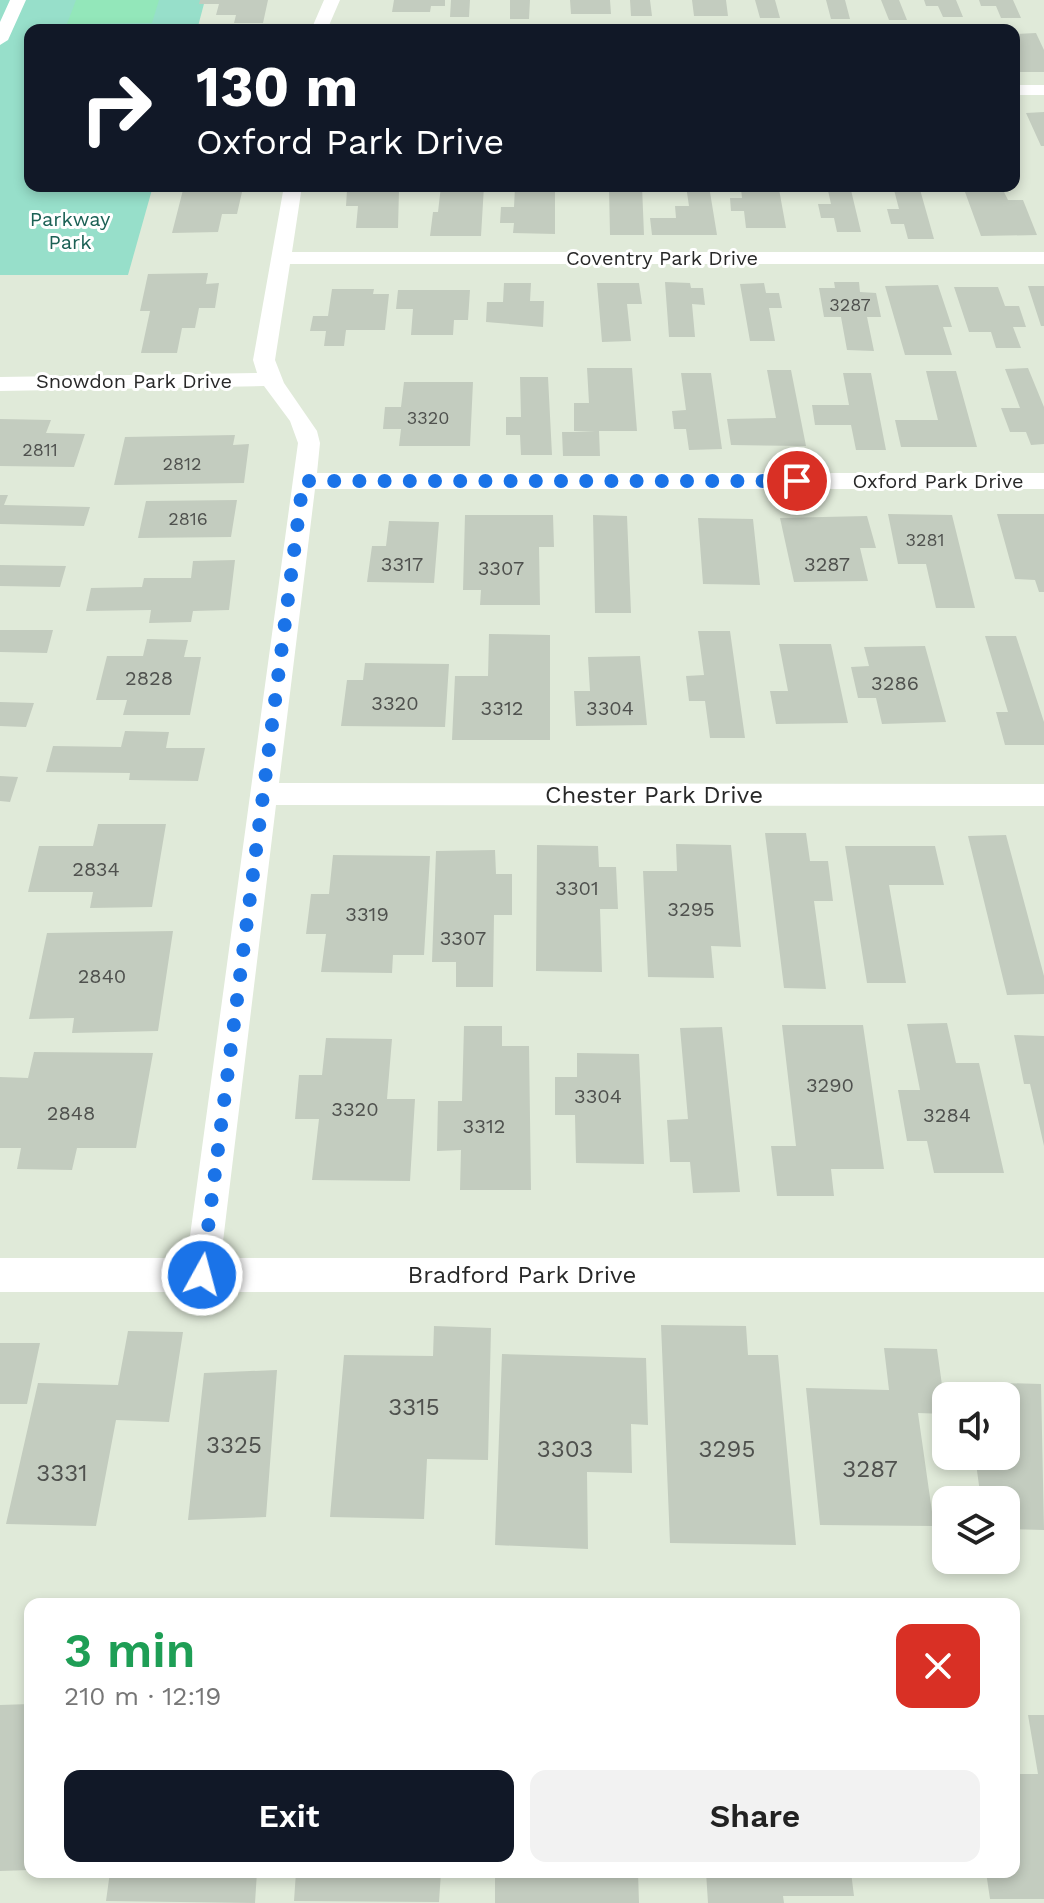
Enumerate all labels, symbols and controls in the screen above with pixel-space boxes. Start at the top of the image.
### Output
text: 130 m [196,54,358,120]
icon: right [64,56,168,160]
text: Oxford Park Drive [196,121,504,163]
park label: Parkway Park [30,207,111,254]
street label: Coventry Park Drive [566,246,758,270]
house number: 3287 [829,294,871,315]
street label: Snowdon Park Drive [36,369,232,393]
house number: 3320 [407,407,449,428]
house number: 2811 [22,439,58,460]
pin [763,447,831,515]
house number: 2812 [162,453,202,474]
icon: arrive [775,459,819,503]
street label: Oxford Park Drive [852,469,1024,493]
house number: 2816 [168,508,208,529]
house number: 3281 [905,529,945,550]
house number: 3317 [381,552,423,576]
house number: 3287 [804,552,850,576]
house number: 3307 [478,556,524,580]
house number: 2828 [125,666,173,690]
house number: 3286 [871,671,919,695]
house number: 3320 [371,691,419,715]
house number: 3312 [481,696,523,720]
house number: 3304 [586,696,634,720]
street label: Chester Park Drive [545,781,763,809]
house number: 2834 [72,857,120,881]
house number: 3301 [555,876,599,900]
house number: 3295 [667,897,715,921]
house number: 3319 [345,902,389,926]
house number: 3307 [440,926,486,950]
house number: 2840 [78,964,126,988]
house number: 3290 [806,1073,854,1097]
house number: 3304 [574,1084,622,1108]
house number: 3320 [331,1097,379,1121]
house number: 2848 [47,1101,95,1125]
house number: 3284 [923,1103,971,1127]
house number: 3312 [463,1114,505,1138]
position arrow [160,1233,244,1317]
street label: Bradford Park Drive [408,1261,636,1289]
map controls [932,1382,1020,1574]
button: sound [932,1382,1020,1470]
house number: 3315 [388,1393,440,1421]
house number: 3325 [206,1431,262,1459]
house number: 3303 [537,1435,593,1463]
house number: 3295 [699,1435,755,1463]
house number: 3287 [842,1455,898,1483]
house number: 3331 [36,1459,88,1487]
button: layers [932,1486,1020,1574]
text: 3 min [64,1622,196,1679]
button: close [896,1624,980,1708]
text: 210 m · 12:19 [64,1681,221,1711]
button: Exit [64,1770,514,1862]
button: Share [530,1770,980,1862]

